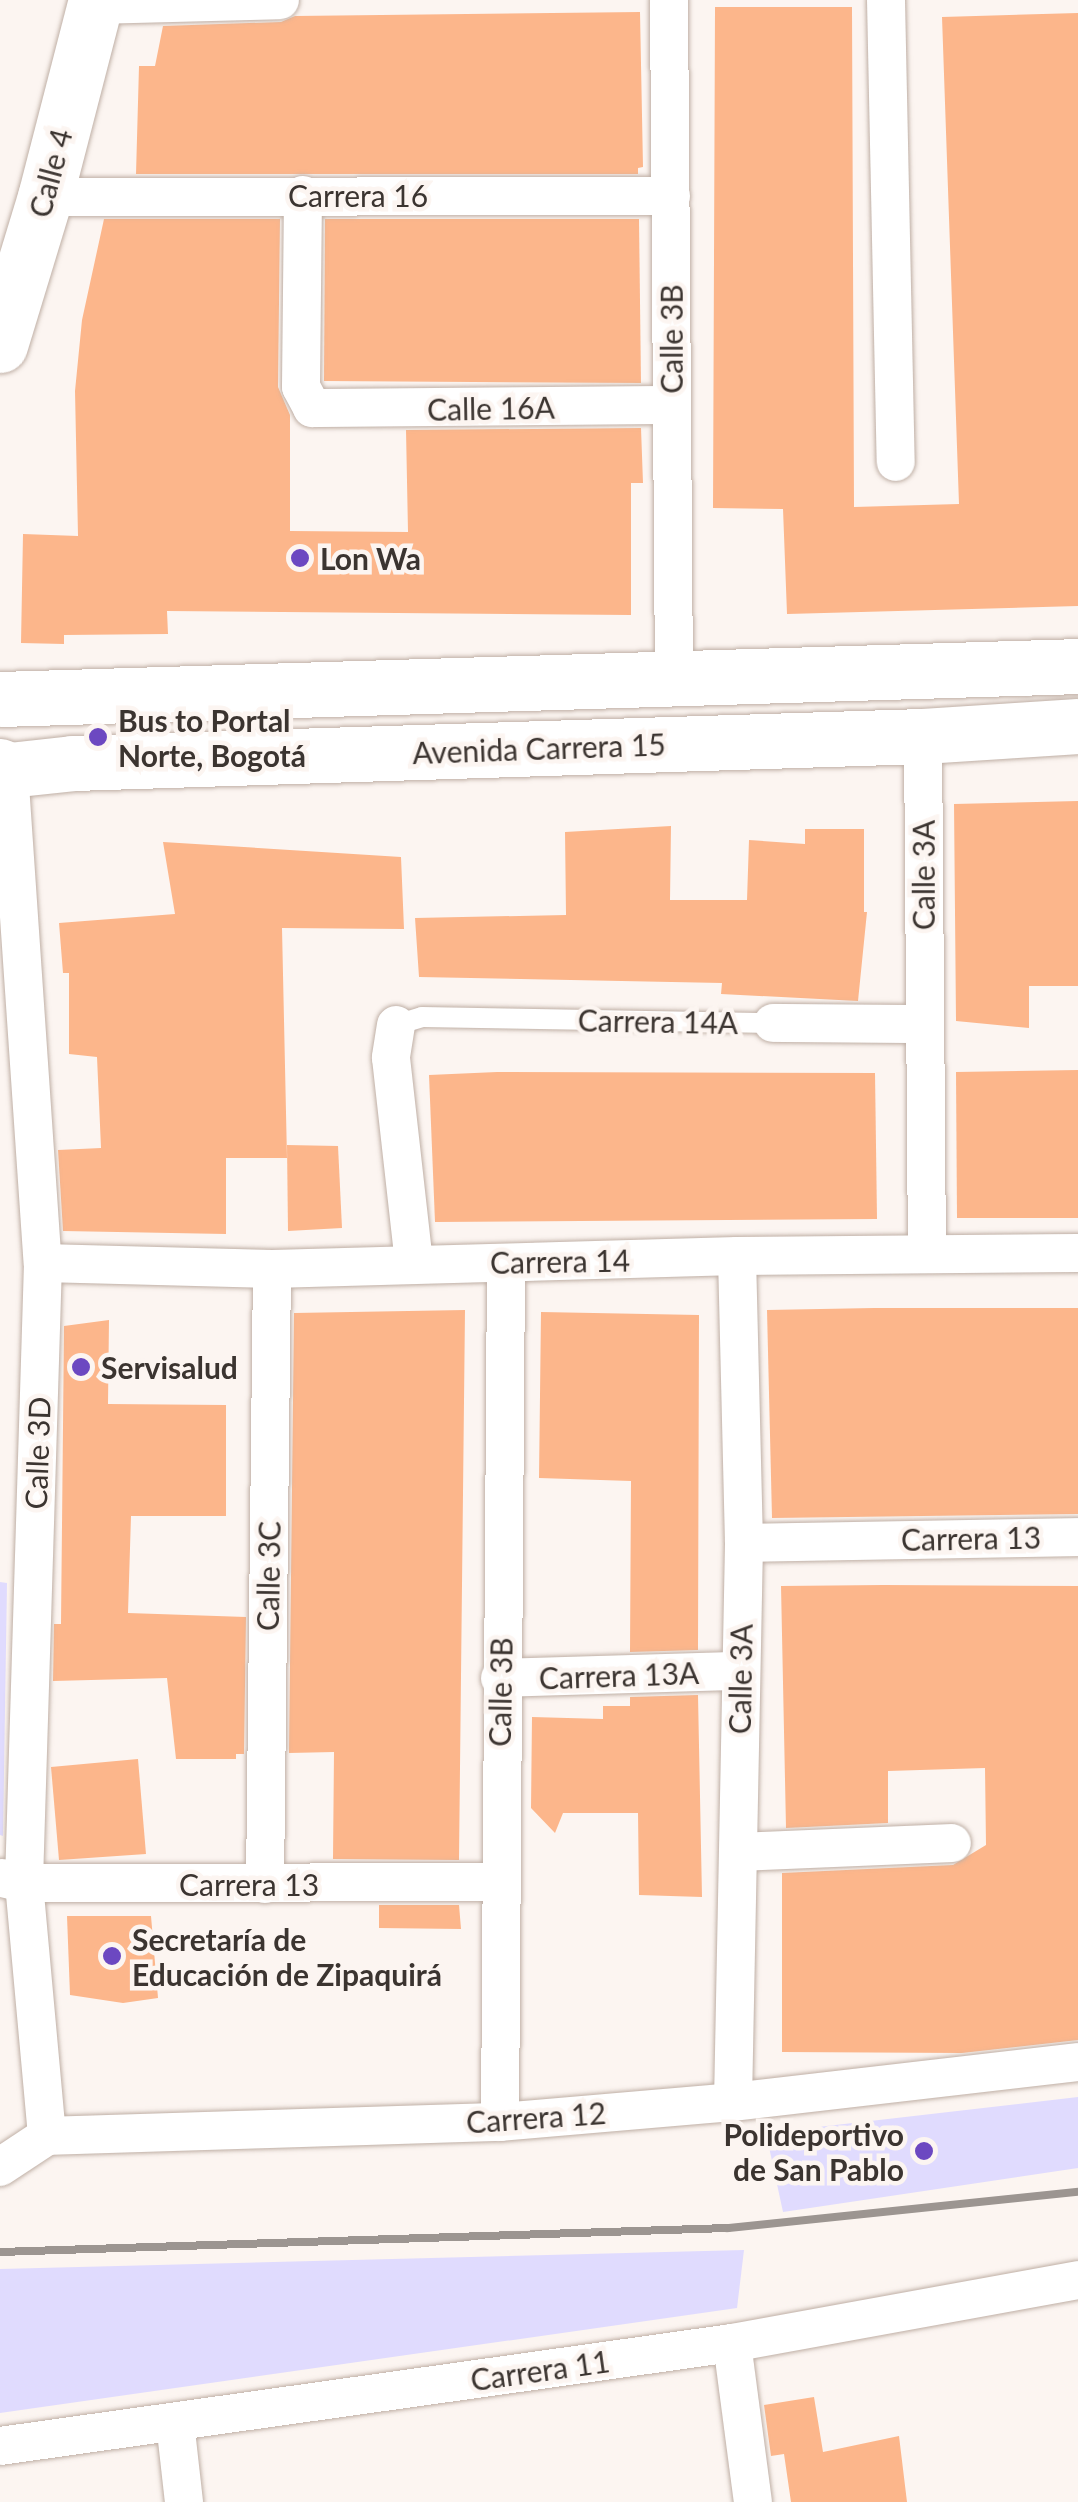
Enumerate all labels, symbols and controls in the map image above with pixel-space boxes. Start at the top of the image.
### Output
street label: Calle 4 [21,125,79,221]
street label: Carrera 16 [288,177,428,213]
street label: Calle 3B [653,284,689,394]
street label: Calle 16A [427,389,555,427]
place label: Lon Wa [320,540,421,576]
marker: Lon Wa [289,547,311,569]
place label: Bus to Portal Norte, Bogotá [118,702,306,772]
marker: Bus to Portal Norte, Bogotá [87,726,109,748]
street label: Avenida Carrera 15 [412,726,666,770]
street label: Calle 3A [905,820,941,930]
street label: Carrera 14A [578,1002,738,1040]
street label: Carrera 14 [490,1242,630,1280]
place label: Servisalud [101,1349,238,1385]
marker: Servisalud [70,1356,92,1378]
street label: Calle 3D [17,1396,57,1510]
street label: Carrera 13 [901,1519,1041,1557]
street label: Calle 3C [249,1521,287,1631]
street label: Calle 3A [721,1624,759,1734]
street label: Calle 3B [481,1637,519,1747]
street label: Carrera 13A [538,1654,700,1696]
street label: Carrera 13 [179,1866,319,1902]
place label: Secretaría de Educación de Zipaquirá [132,1921,442,1992]
marker: Secretaría de Educación de Zipaquirá [101,1945,123,1967]
street label: Carrera 12 [465,2094,607,2140]
place label: Polideportivo de San Pablo [723,2116,904,2186]
marker: Polideportivo de San Pablo [913,2140,935,2162]
street label: Carrera 11 [468,2342,612,2398]

